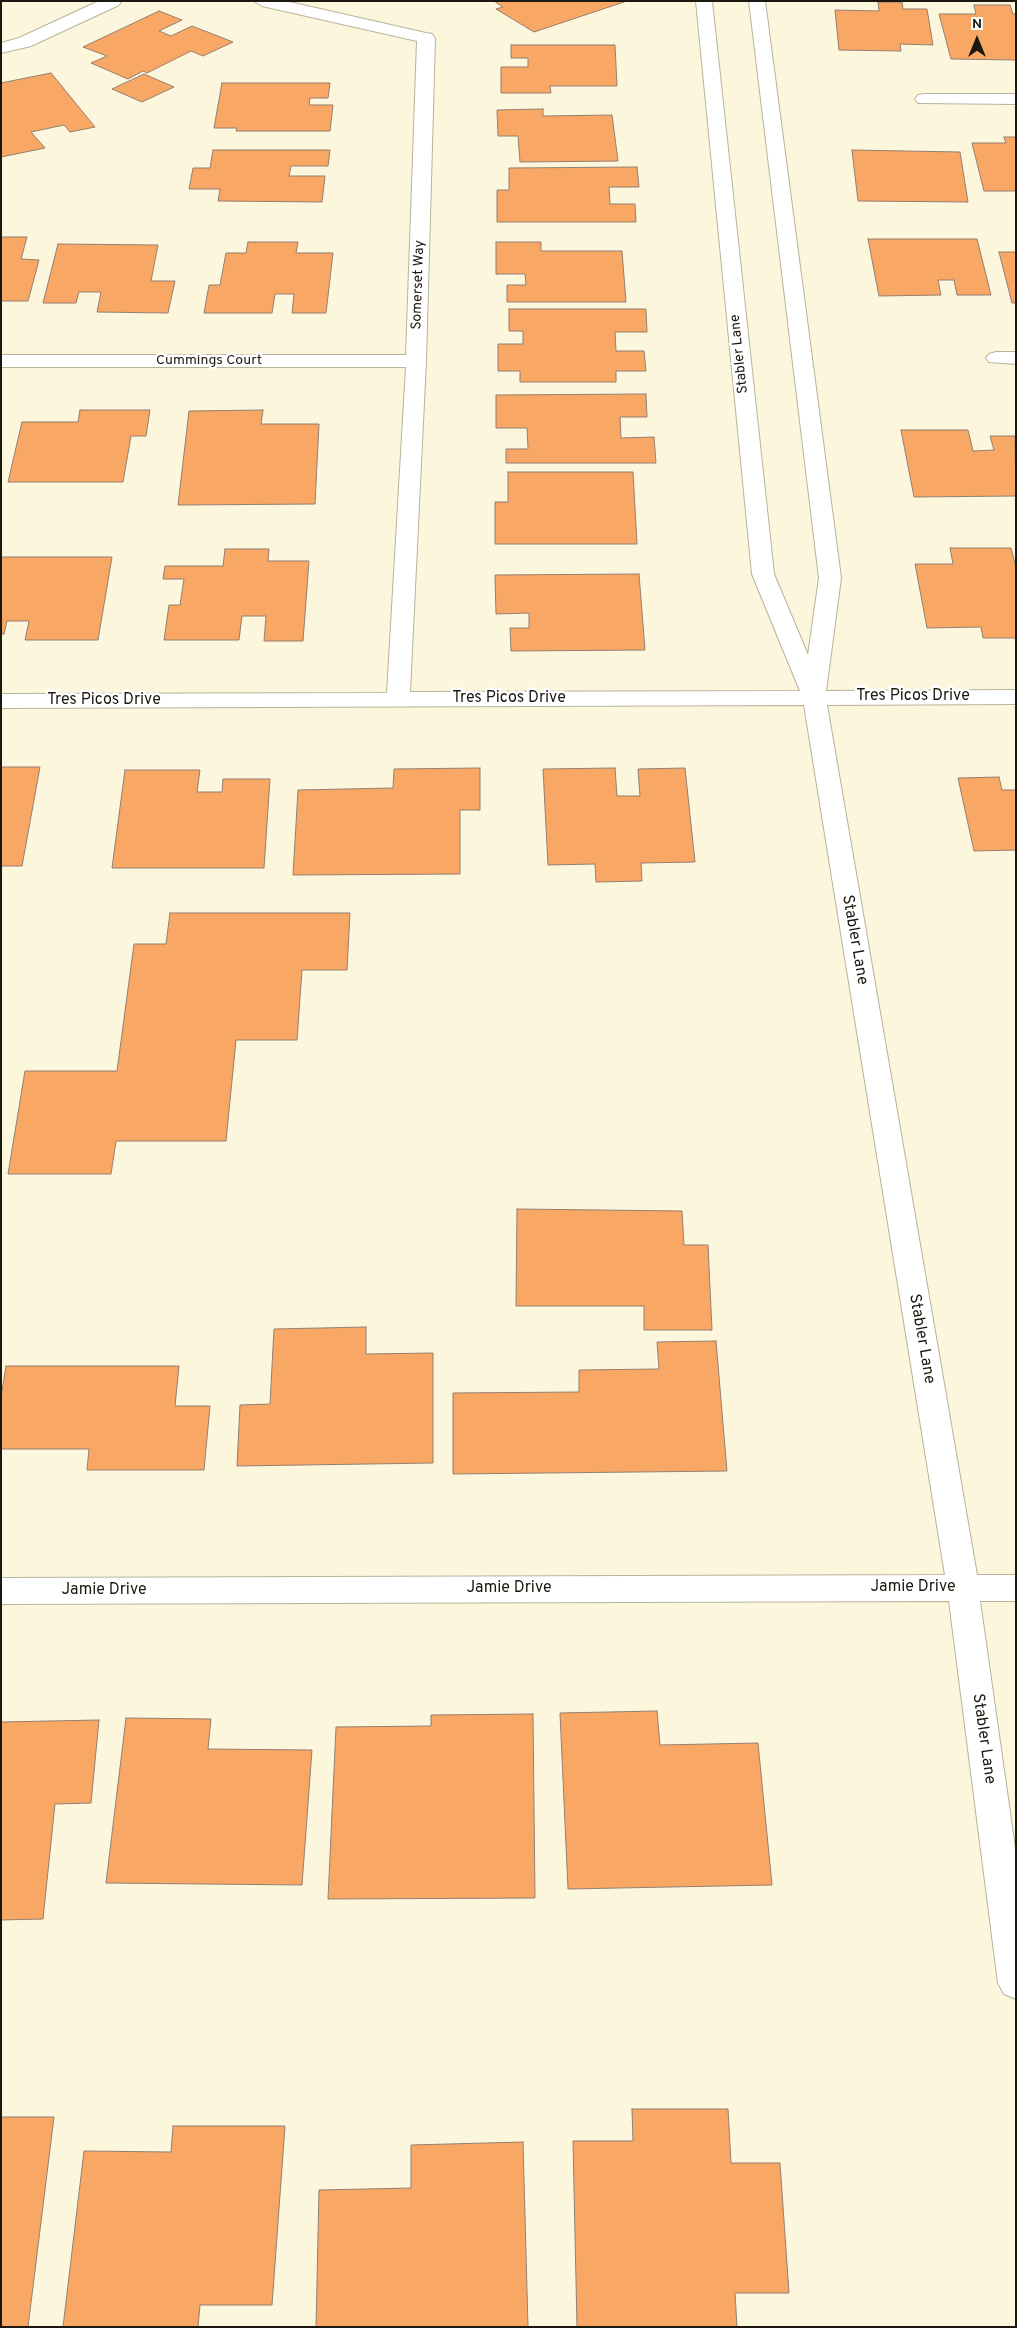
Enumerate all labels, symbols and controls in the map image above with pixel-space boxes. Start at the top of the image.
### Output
north arrow [952,15,1002,65]
text: N [972,16,982,33]
street label: Somerset Way [409,240,429,330]
street label: Stabler Lane [727,313,753,395]
street label: Cummings Court [156,353,262,369]
street label: Tres Picos Drive [856,687,970,707]
street label: Tres Picos Drive [452,689,566,709]
street label: Tres Picos Drive [47,691,161,711]
street label: Stabler Lane [837,893,871,987]
street label: Stabler Lane [904,1292,938,1386]
street label: Jamie Drive [870,1578,956,1598]
street label: Jamie Drive [466,1579,552,1599]
street label: Jamie Drive [61,1581,147,1601]
street label: Stabler Lane [967,1693,999,1785]

